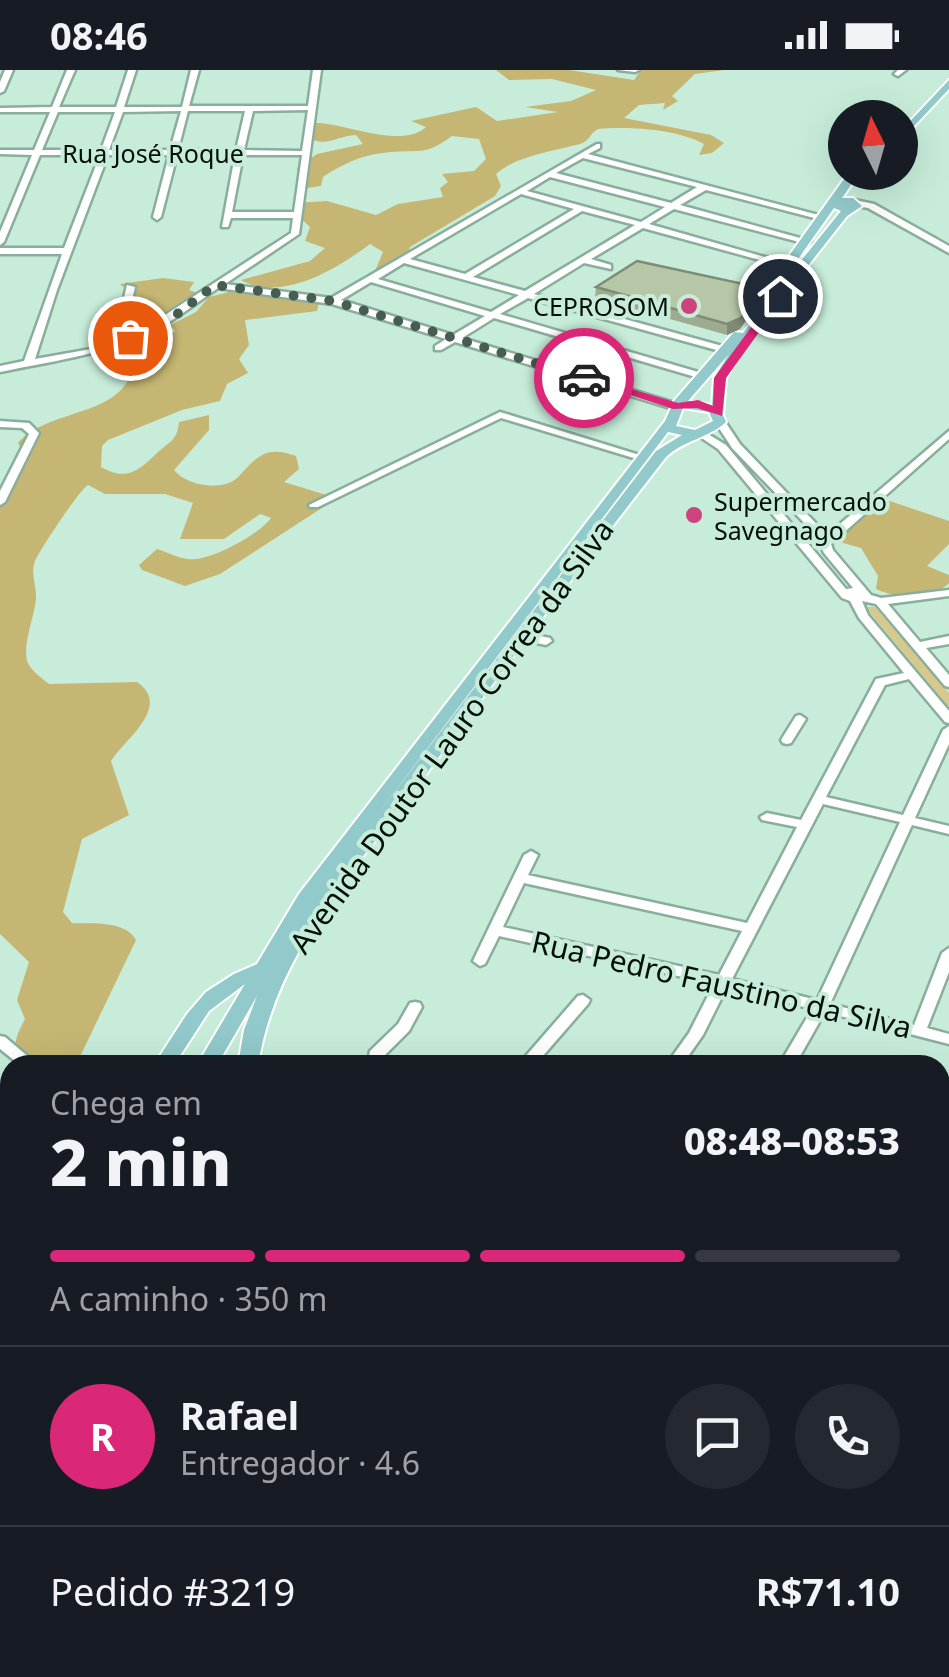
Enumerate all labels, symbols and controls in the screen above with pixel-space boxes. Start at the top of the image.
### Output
text: 08:46 [50,9,148,61]
north arrow [828,100,918,190]
map controls [828,100,918,190]
street label: Rua José Roque [62,136,244,170]
pin [738,254,823,339]
icon: home [753,269,808,324]
place label: CEPROSOM [533,289,669,323]
marker: CEPROSOM [678,295,700,317]
pin [88,296,173,381]
icon: bag [103,311,158,366]
courier [534,328,634,428]
icon: car [557,351,612,406]
place label: Supermercado Savegnago [714,484,887,547]
marker: Supermercado Savegnago [683,504,705,526]
street label: Avenida Doutor Lauro Correa da Silva [279,511,623,961]
street label: Rua Pedro Faustino da Silva [528,920,916,1048]
text: Chega em [50,1081,202,1124]
text: 08:48–08:53 [684,1114,900,1166]
text: 2 min [50,1117,232,1205]
text: A caminho · 350 m [50,1277,328,1320]
button: chat [665,1384,770,1489]
button: phone [795,1384,900,1489]
text: Rafael [180,1389,299,1441]
text: R [90,1410,115,1462]
text: Entregador · 4.6 [180,1441,420,1484]
text: Pedido #3219 [50,1565,295,1617]
text: R$71.10 [756,1565,900,1617]

